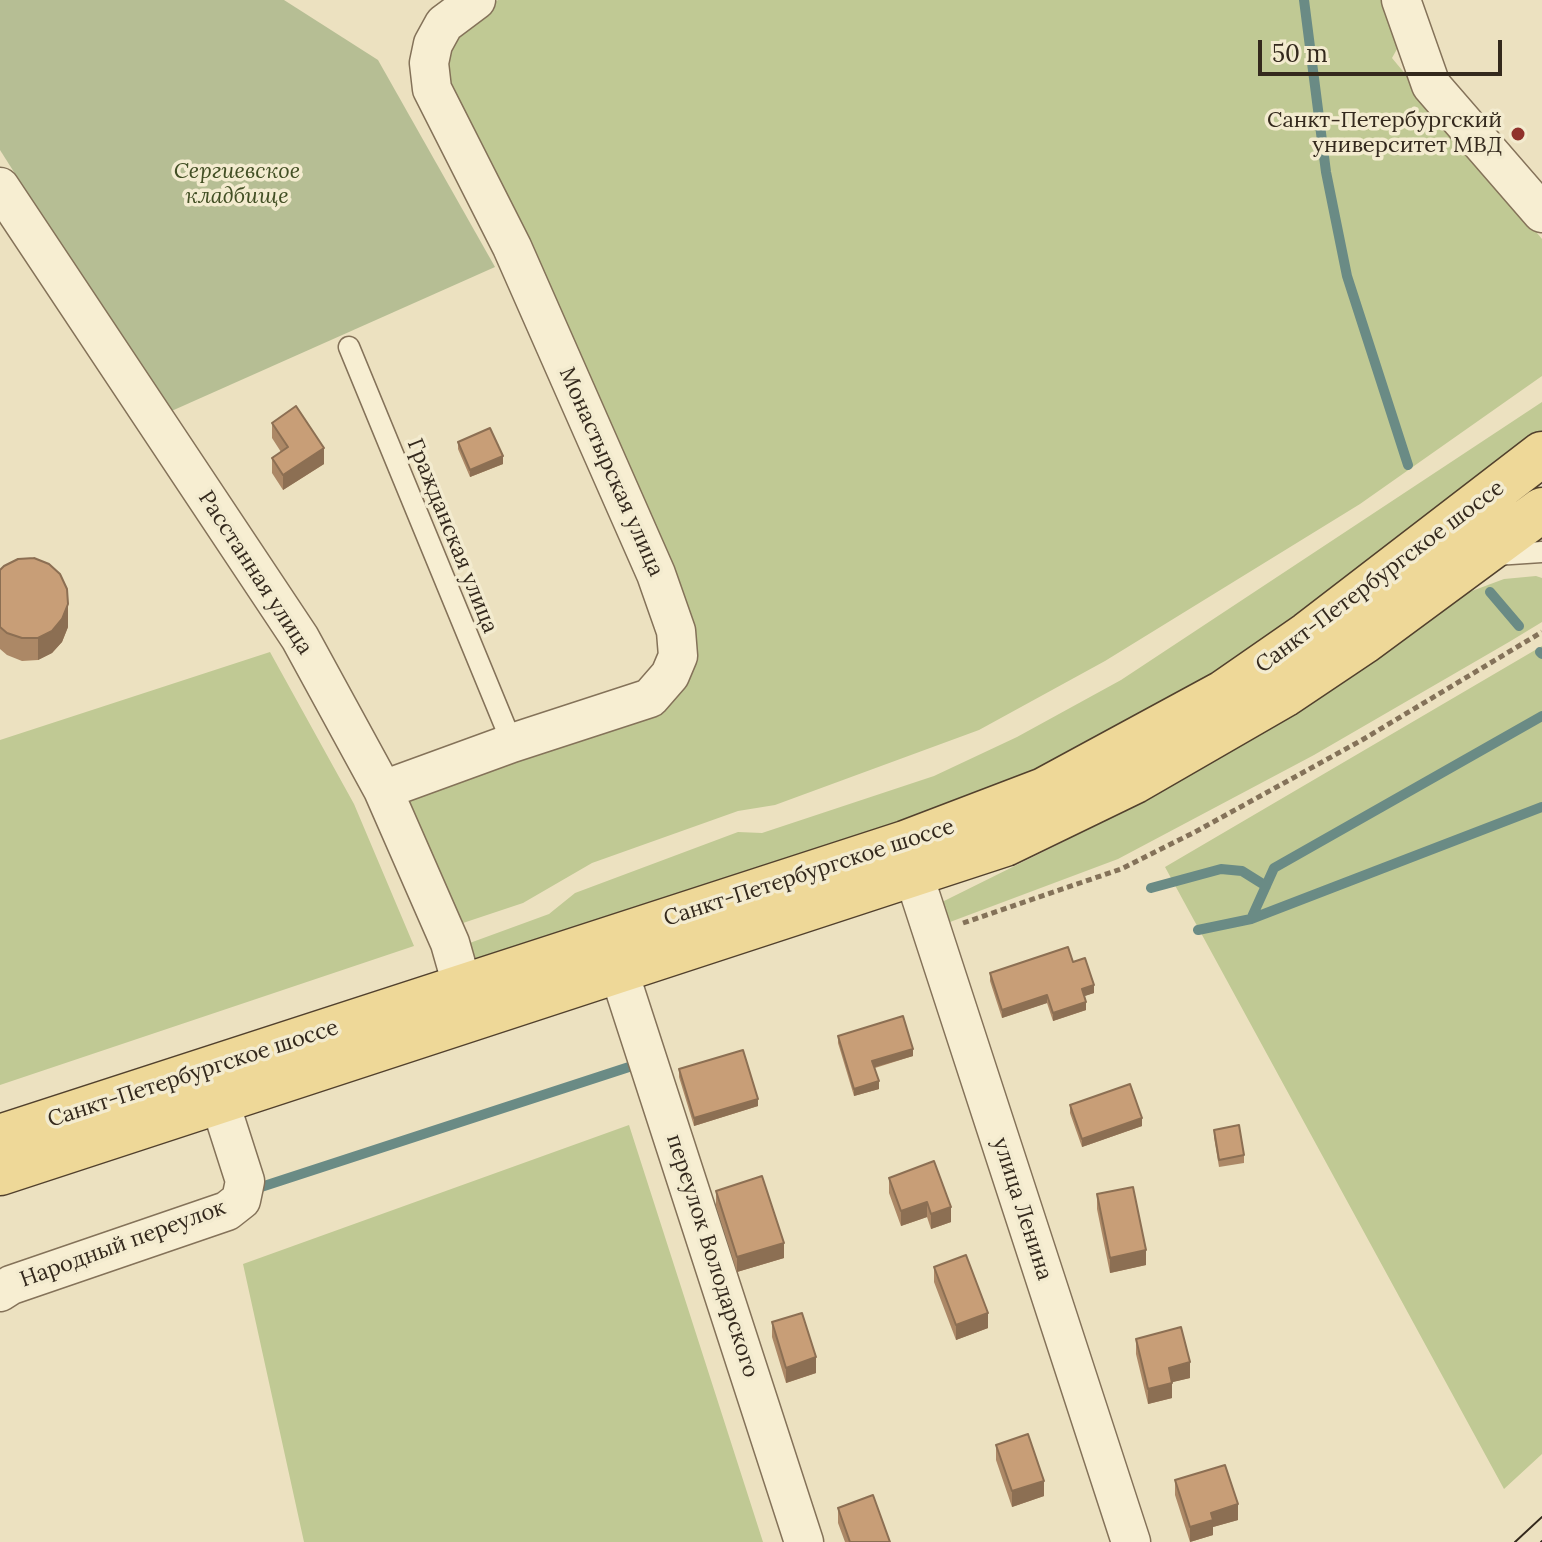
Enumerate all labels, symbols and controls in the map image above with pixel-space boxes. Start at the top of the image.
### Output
scale bar [1262,24,1506,74]
text: 50 m [1272,38,1328,69]
place label: Санкт-Петербургский университет МВД [1267,108,1502,160]
marker: Санкт-Петербургский университет МВД [1509,125,1527,143]
park label: Сергиевское кладбище [174,159,300,210]
street label: Монастырская улица [553,363,669,581]
street label: Гражданская улица [401,435,503,637]
street label: Санкт-Петербургское шоссе [1251,475,1509,679]
street label: Расстанная улица [192,486,318,660]
street label: Санкт-Петербургское шоссе [660,813,958,933]
street label: Санкт-Петербургское шоссе [44,1014,342,1134]
street label: переулок Володарского [660,1131,764,1381]
street label: улица Ленина [987,1134,1057,1284]
street label: Народный переулок [17,1195,229,1293]

